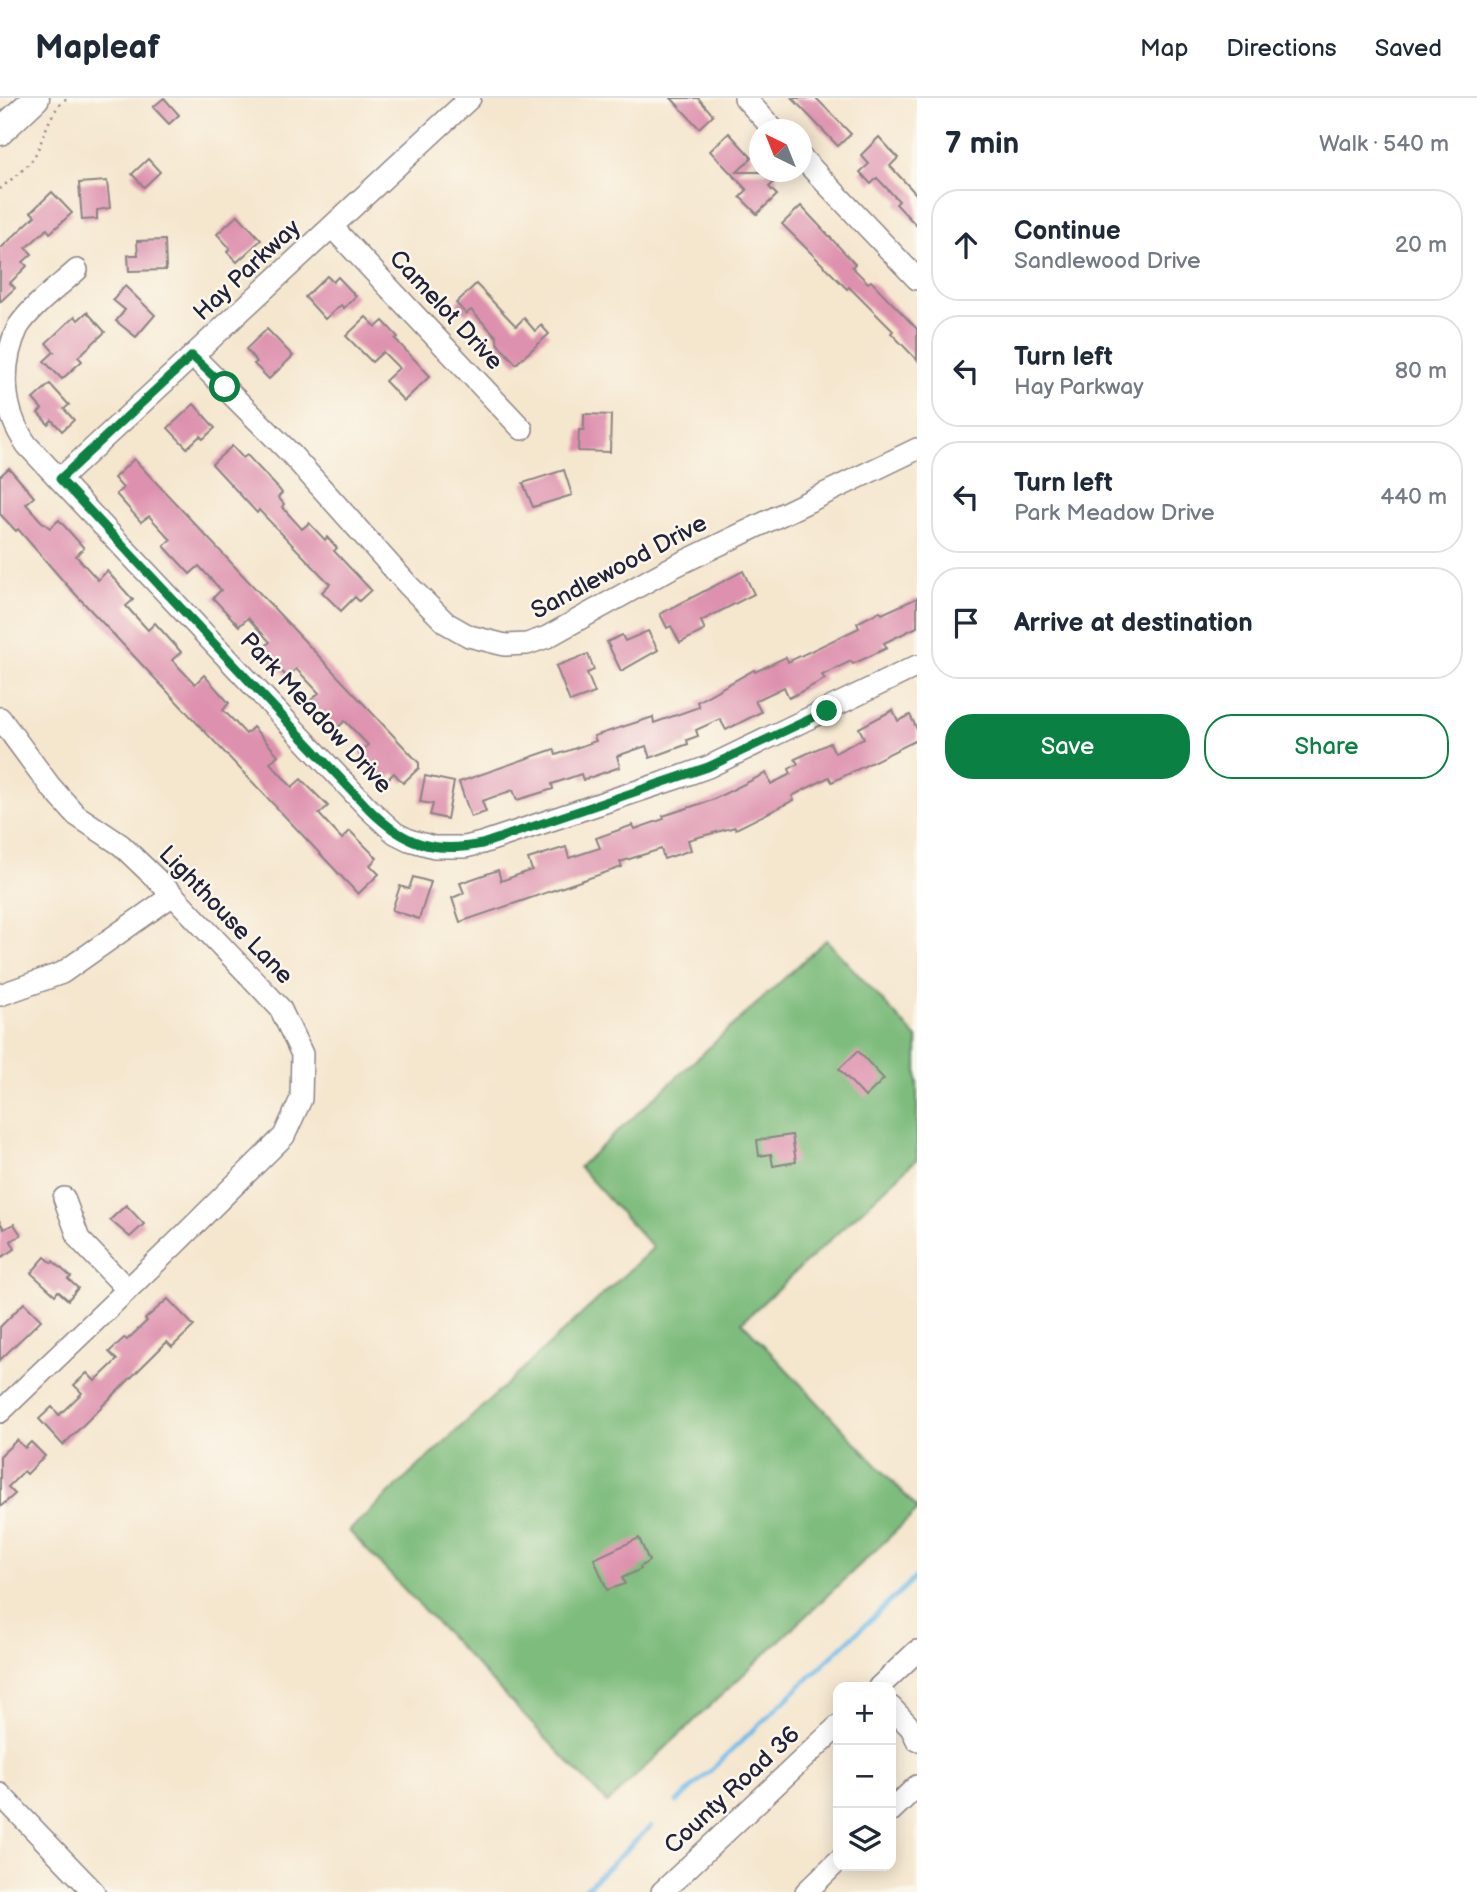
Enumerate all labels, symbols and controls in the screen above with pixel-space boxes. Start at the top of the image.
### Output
text: Mapleaf [35,28,160,68]
text: Map [1140,34,1188,63]
text: Directions [1226,34,1337,63]
text: Saved [1375,34,1442,63]
north arrow [749,119,812,182]
text: 7 min [945,126,1019,162]
text: Walk · 540 m [1319,130,1449,158]
street label: Hay Parkway [188,213,307,327]
text: Continue [1014,216,1121,247]
icon: ahead [947,226,985,264]
text: 20 m [1395,231,1447,259]
street label: Camelot Drive [383,244,509,376]
text: Sandlewood Drive [1014,247,1201,275]
text: Turn left [1014,342,1113,373]
icon: left [947,352,985,390]
text: 80 m [1395,357,1447,385]
route start [209,371,240,402]
text: Hay Parkway [1014,373,1144,401]
text: Turn left [1014,468,1113,499]
icon: left [947,478,985,516]
text: 440 m [1380,483,1447,511]
text: Park Meadow Drive [1014,499,1215,527]
street label: Sandlewood Drive [526,509,712,625]
icon: arrive [947,604,985,642]
text: Arrive at destination [1014,608,1253,639]
street label: Park Meadow Drive [234,627,398,799]
route end [811,695,842,726]
button: Save [945,714,1190,779]
button: Share [1204,714,1449,779]
street label: Lighthouse Lane [153,840,299,990]
map controls [833,1682,896,1871]
button: + [833,1682,896,1745]
street label: County Road 36 [658,1720,806,1860]
button: − [833,1745,896,1808]
button: layers [833,1808,896,1871]

